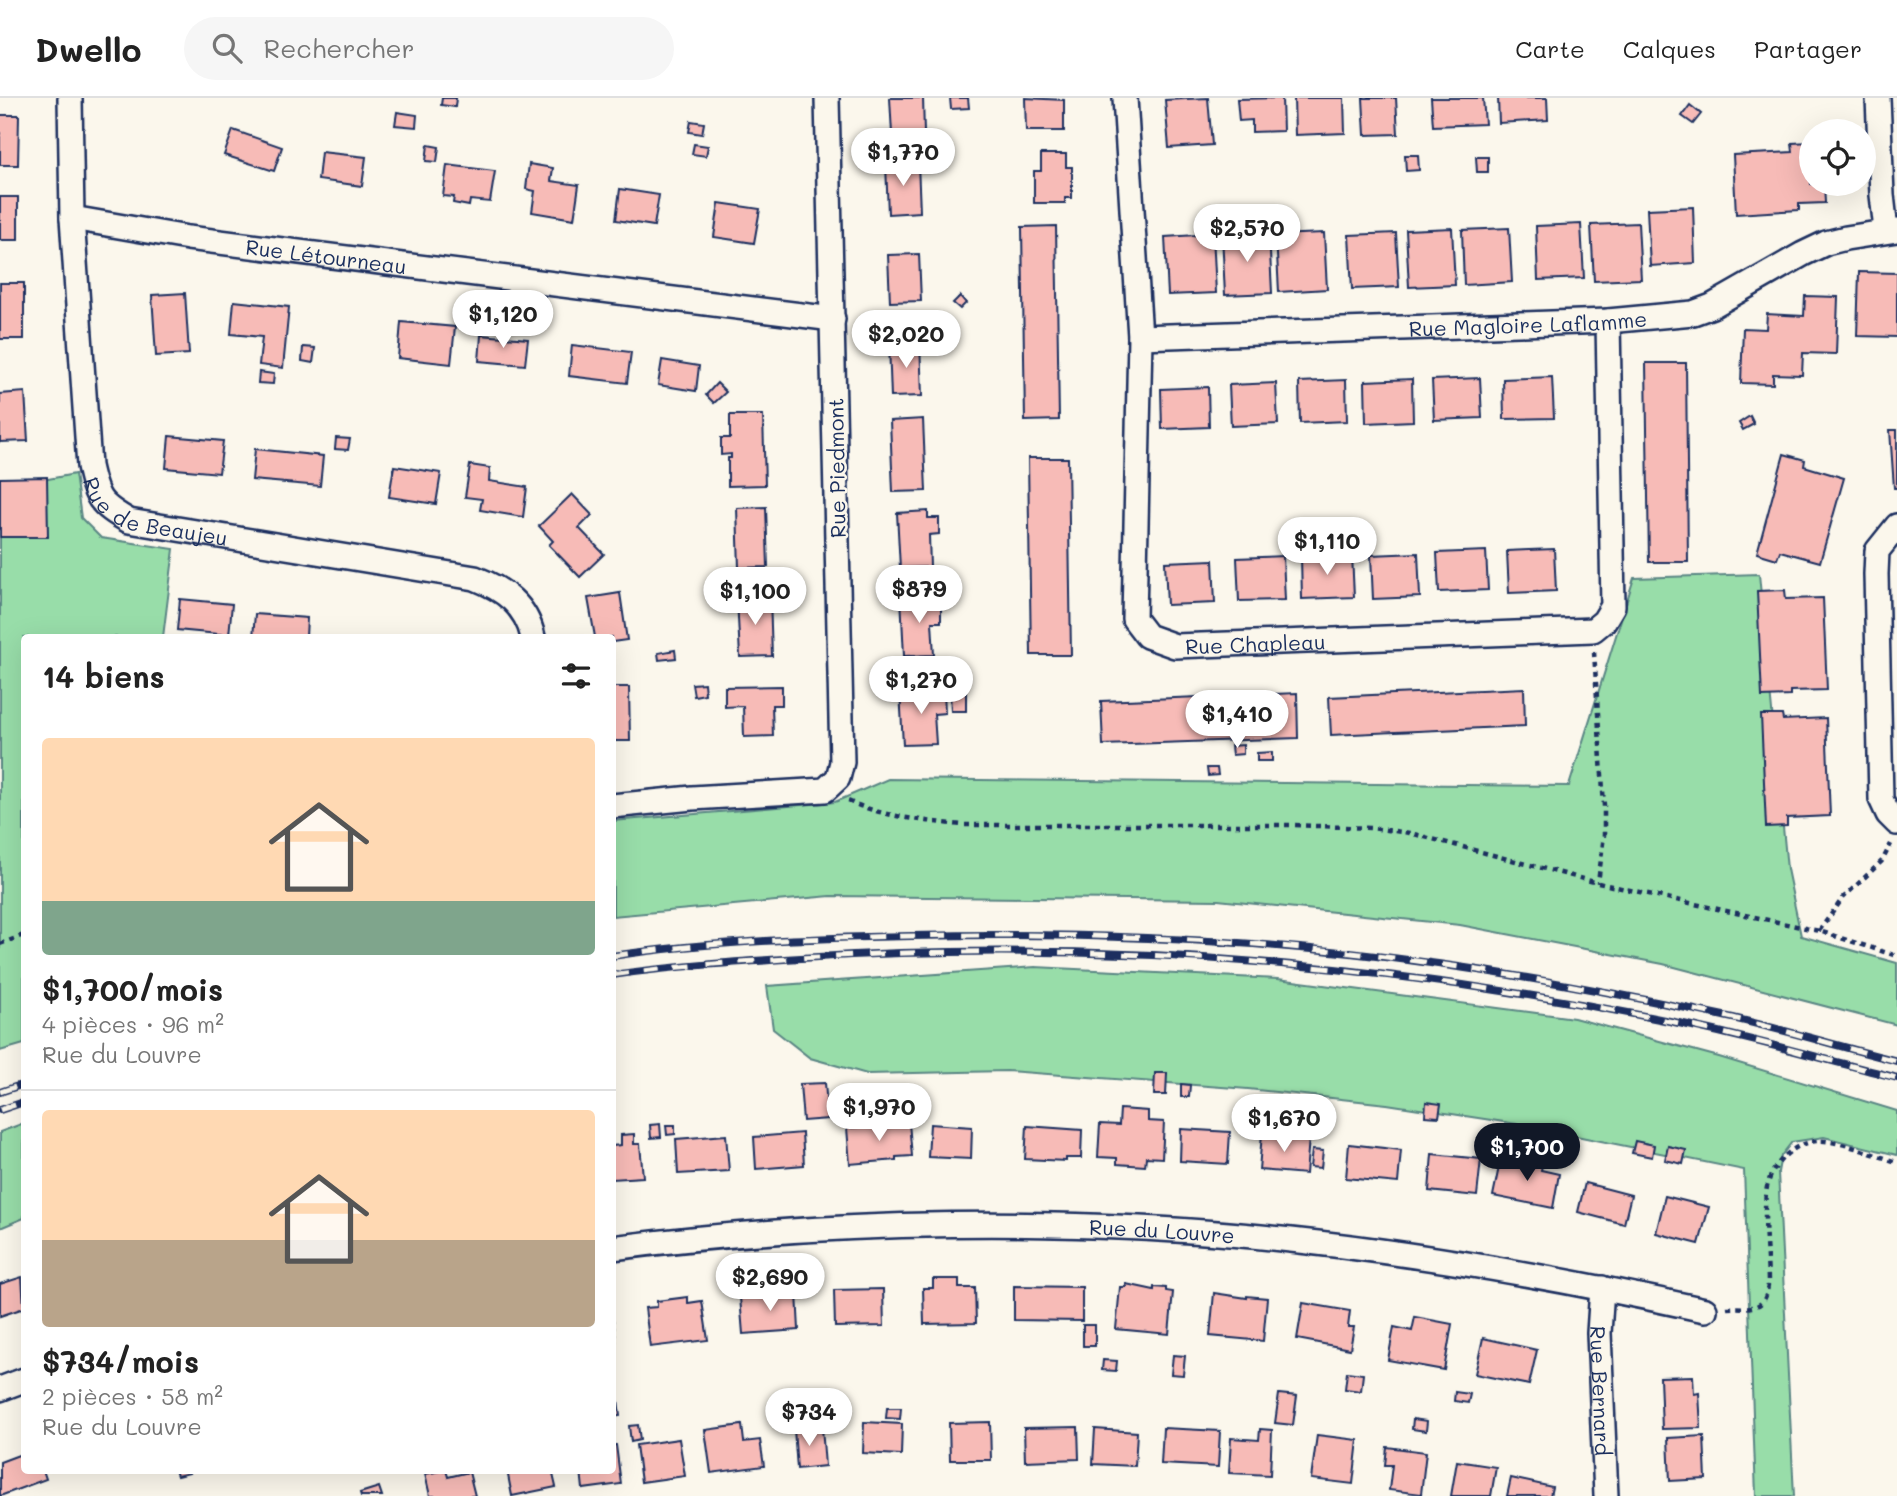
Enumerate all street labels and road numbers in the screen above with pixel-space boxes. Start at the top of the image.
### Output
street label: Rue Létourneau [244,232,408,279]
street label: Rue Magloire Laflamme [1408,304,1648,341]
street label: Rue Piedmont [821,398,851,538]
street label: Rue de Beaujeu [79,473,230,551]
street label: Rue Chapleau [1185,627,1326,659]
street label: Rue du Louvre [1089,1212,1236,1248]
street label: Rue Bernard [1585,1325,1618,1456]

